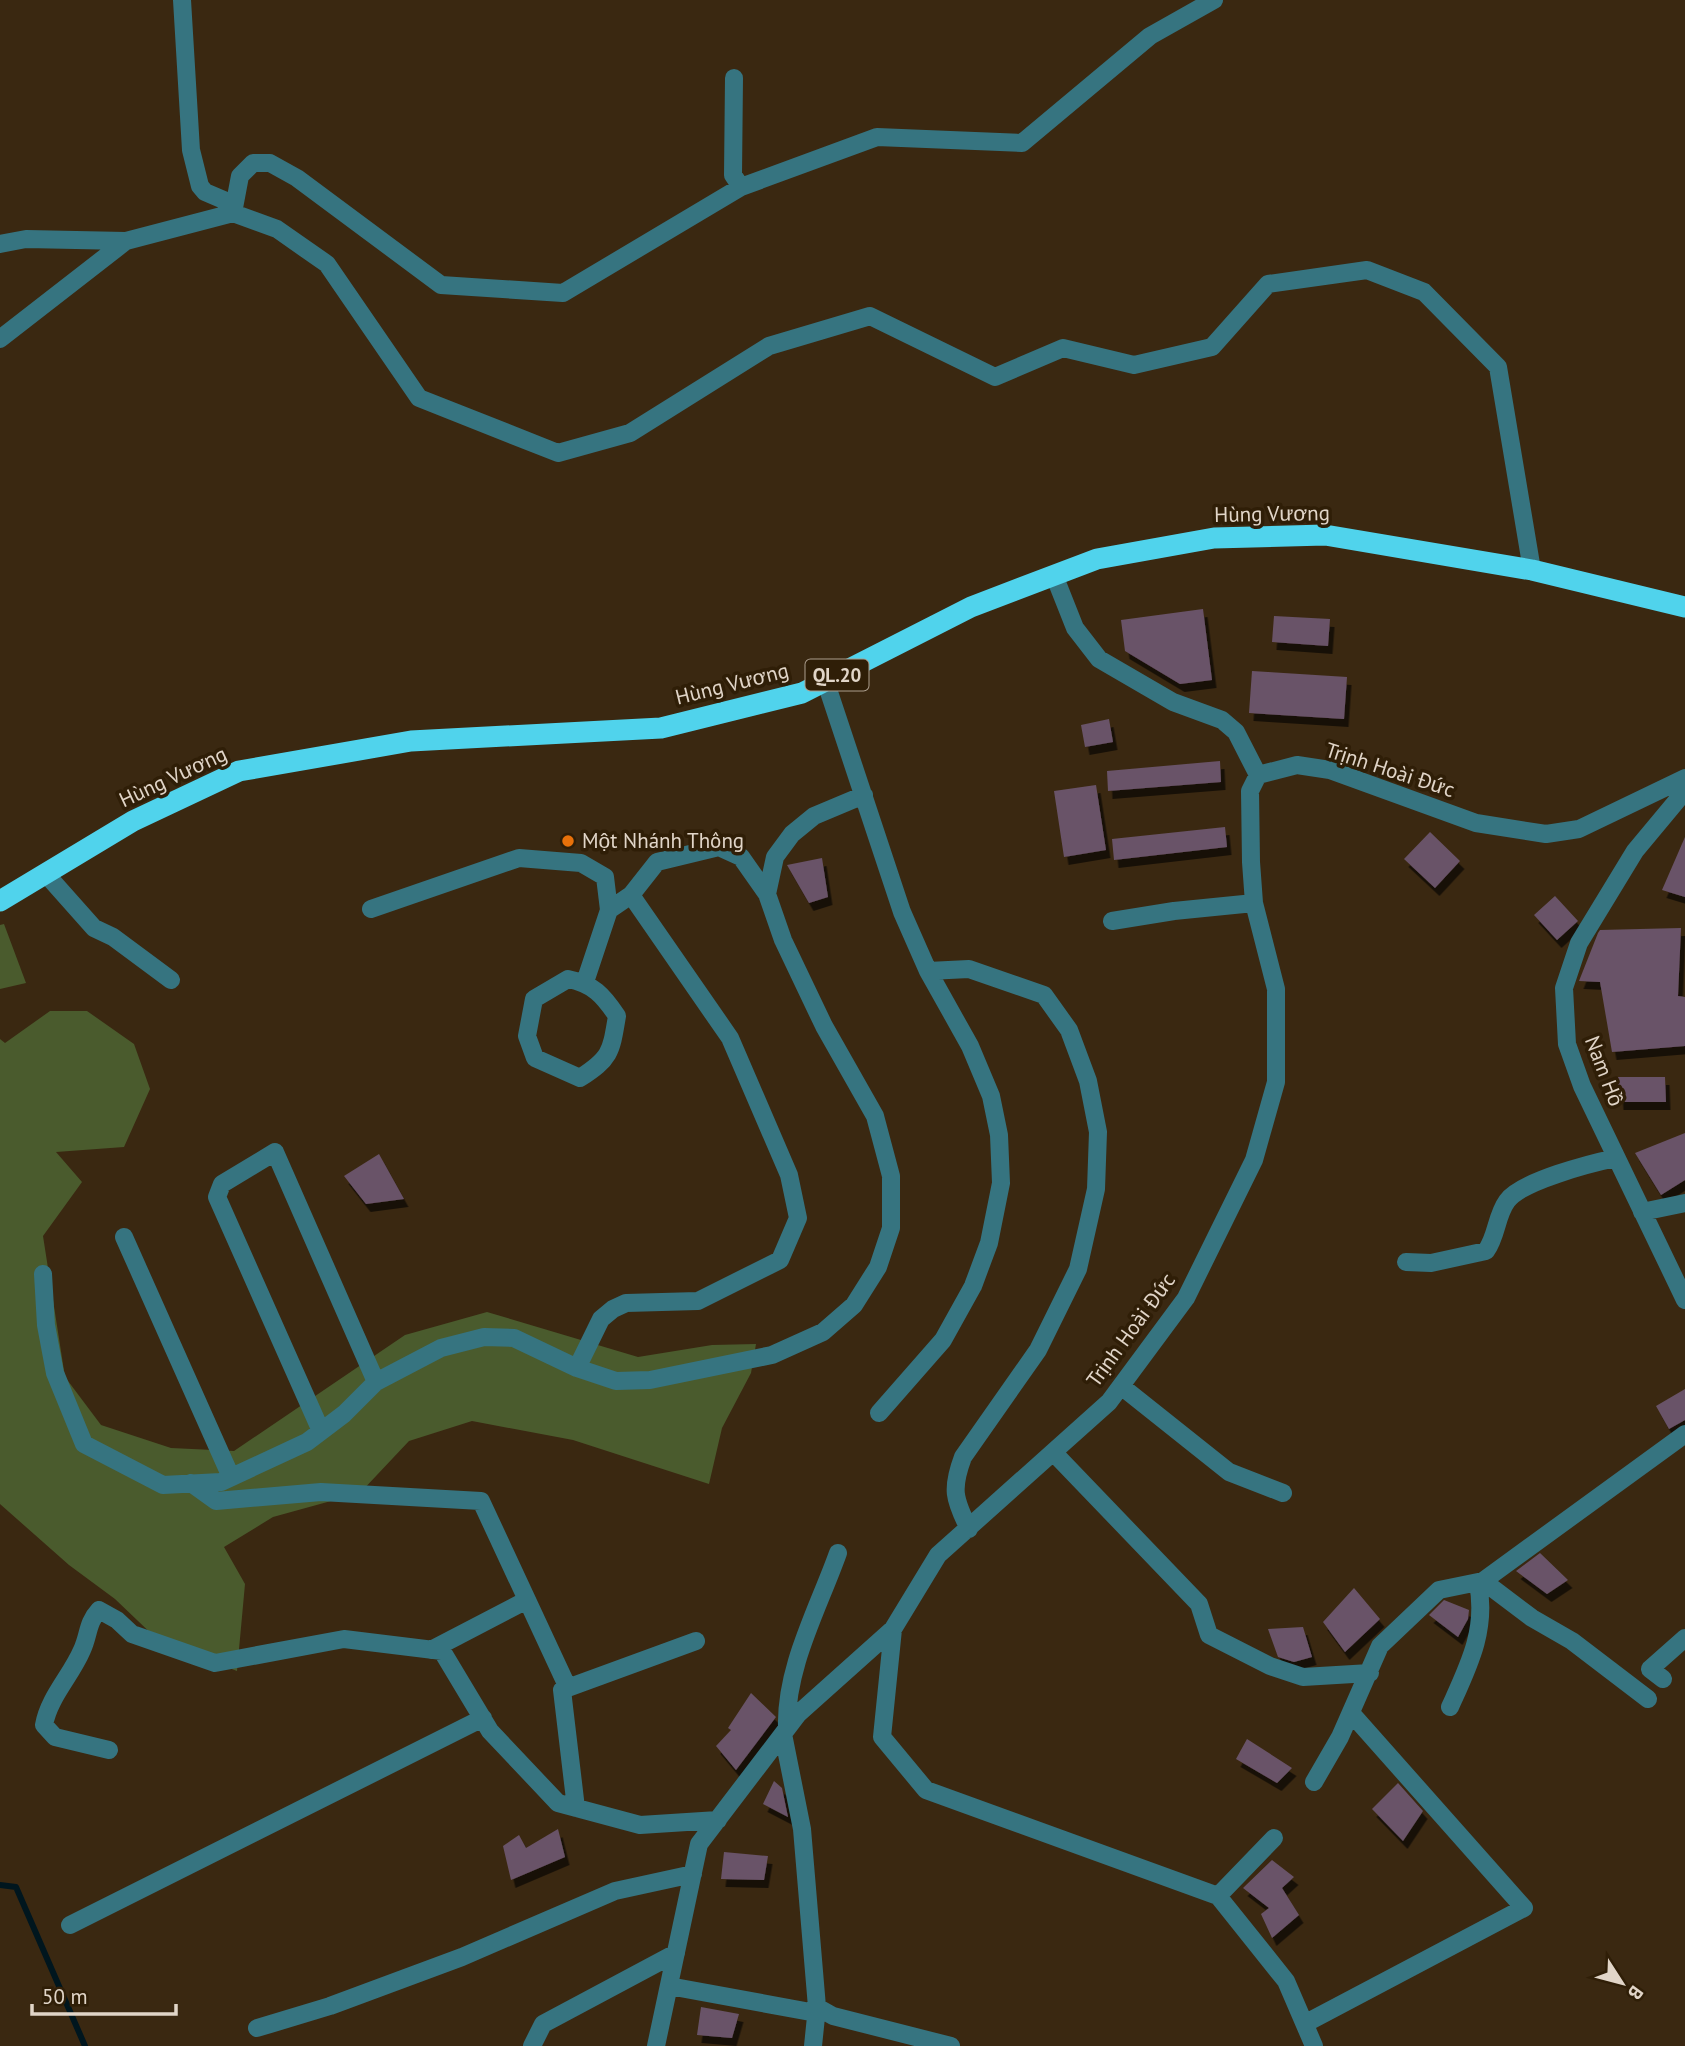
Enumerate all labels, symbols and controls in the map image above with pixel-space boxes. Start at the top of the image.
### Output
street label: Hùng Vương [1214,499,1330,528]
street label: Hùng Vương [672,656,791,711]
road number: QL.20 [806,660,868,690]
street label: Trịnh Hoài Đức [1322,736,1458,803]
street label: Hùng Vương [115,740,231,813]
place label: Một Nhánh Thông [582,827,744,854]
marker: Một Nhánh Thông [560,833,576,849]
street label: Nam Hồ [1579,1032,1630,1110]
street label: Trịnh Hoài Đức [1080,1267,1181,1392]
north arrow [1587,1948,1657,2018]
scale bar [32,1972,175,2016]
text: B [1623,1981,1649,2005]
text: 50 m [42,1983,88,2010]

